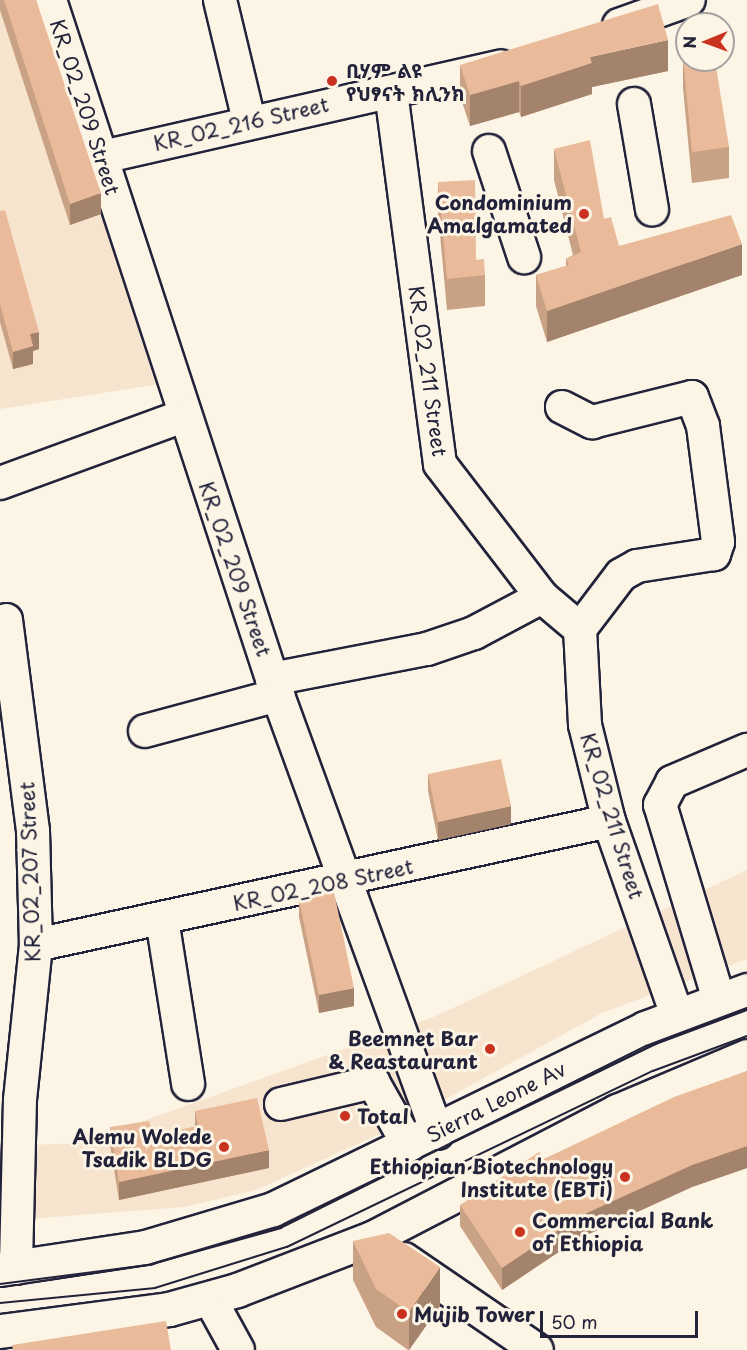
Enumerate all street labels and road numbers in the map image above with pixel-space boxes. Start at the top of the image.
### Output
street label: KR_02_209 Street [45,16,125,198]
street label: KR_02_216 Street [151,92,331,156]
street label: KR_02_211 Street [404,283,452,459]
street label: KR_02_209 Street [194,478,276,660]
street label: KR_02_211 Street [575,729,649,903]
street label: KR_02_207 Street [15,780,45,964]
street label: KR_02_208 Street [230,854,416,916]
street label: Sierra Leone Av [423,1057,569,1147]

